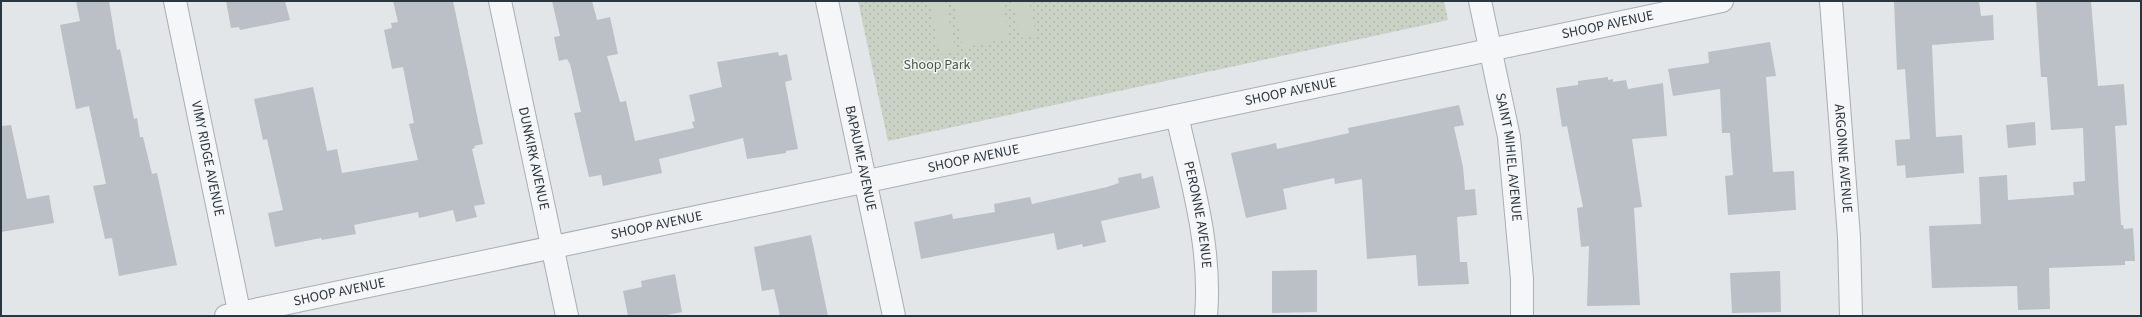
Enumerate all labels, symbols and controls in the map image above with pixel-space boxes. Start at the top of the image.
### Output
street label: SHOOP AVENUE [1560,6,1656,44]
park label: Shoop Park [903,55,971,75]
street label: SHOOP AVENUE [1243,72,1338,111]
street label: SAINT MIHIEL AVENUE [1490,91,1527,222]
street label: VIMY RIDGE AVENUE [186,99,229,218]
street label: ARGONNE AVENUE [1829,103,1857,214]
street label: BAPAUME AVENUE [840,104,881,213]
street label: DUNKIRK AVENUE [513,105,554,212]
street label: SHOOP AVENUE [926,139,1021,178]
street label: PERONNE AVENUE [1178,159,1216,269]
street label: SHOOP AVENUE [609,206,704,245]
street label: SHOOP AVENUE [292,273,387,312]

